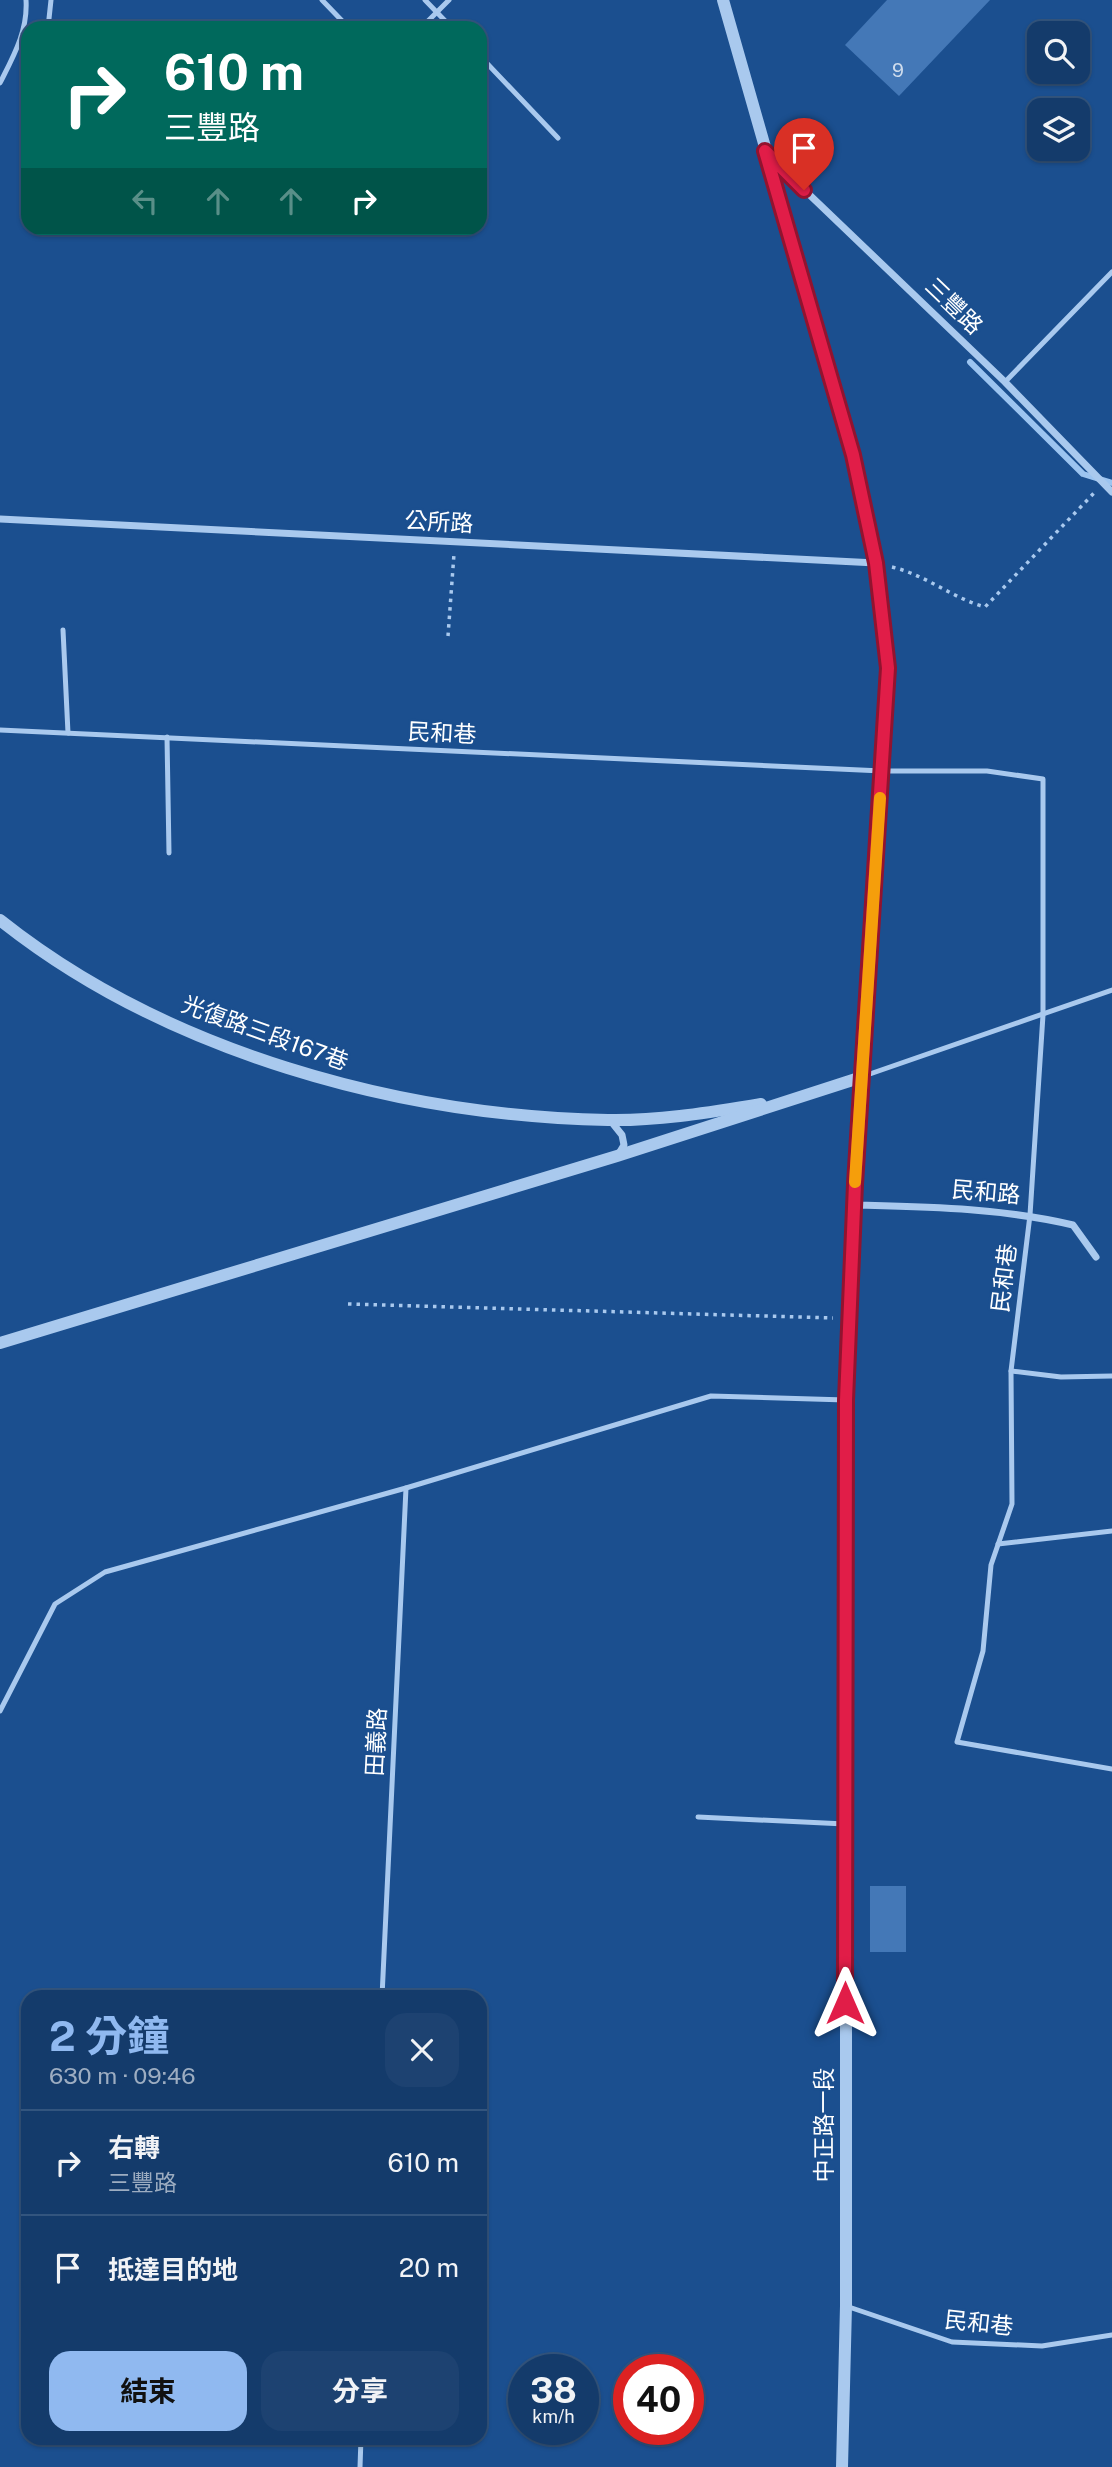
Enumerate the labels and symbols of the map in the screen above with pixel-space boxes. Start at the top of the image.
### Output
house number: 9 [892,59,904,81]
pin [774,118,834,190]
street label: 三豐路 [920,272,989,339]
street label: 公所路 [404,506,474,537]
street label: 民和巷 [407,717,477,748]
street label: 光復路三段167巷 [178,990,352,1075]
street label: 民和路 [950,1175,1022,1208]
street label: 民和巷 [986,1242,1021,1314]
street label: 田義路 [360,1707,391,1777]
position arrow [808,1966,882,2040]
street label: 中正路一段 [810,2068,837,2183]
street label: 民和巷 [943,2305,1015,2340]
speed limit sign: 40 [613,2354,704,2445]

